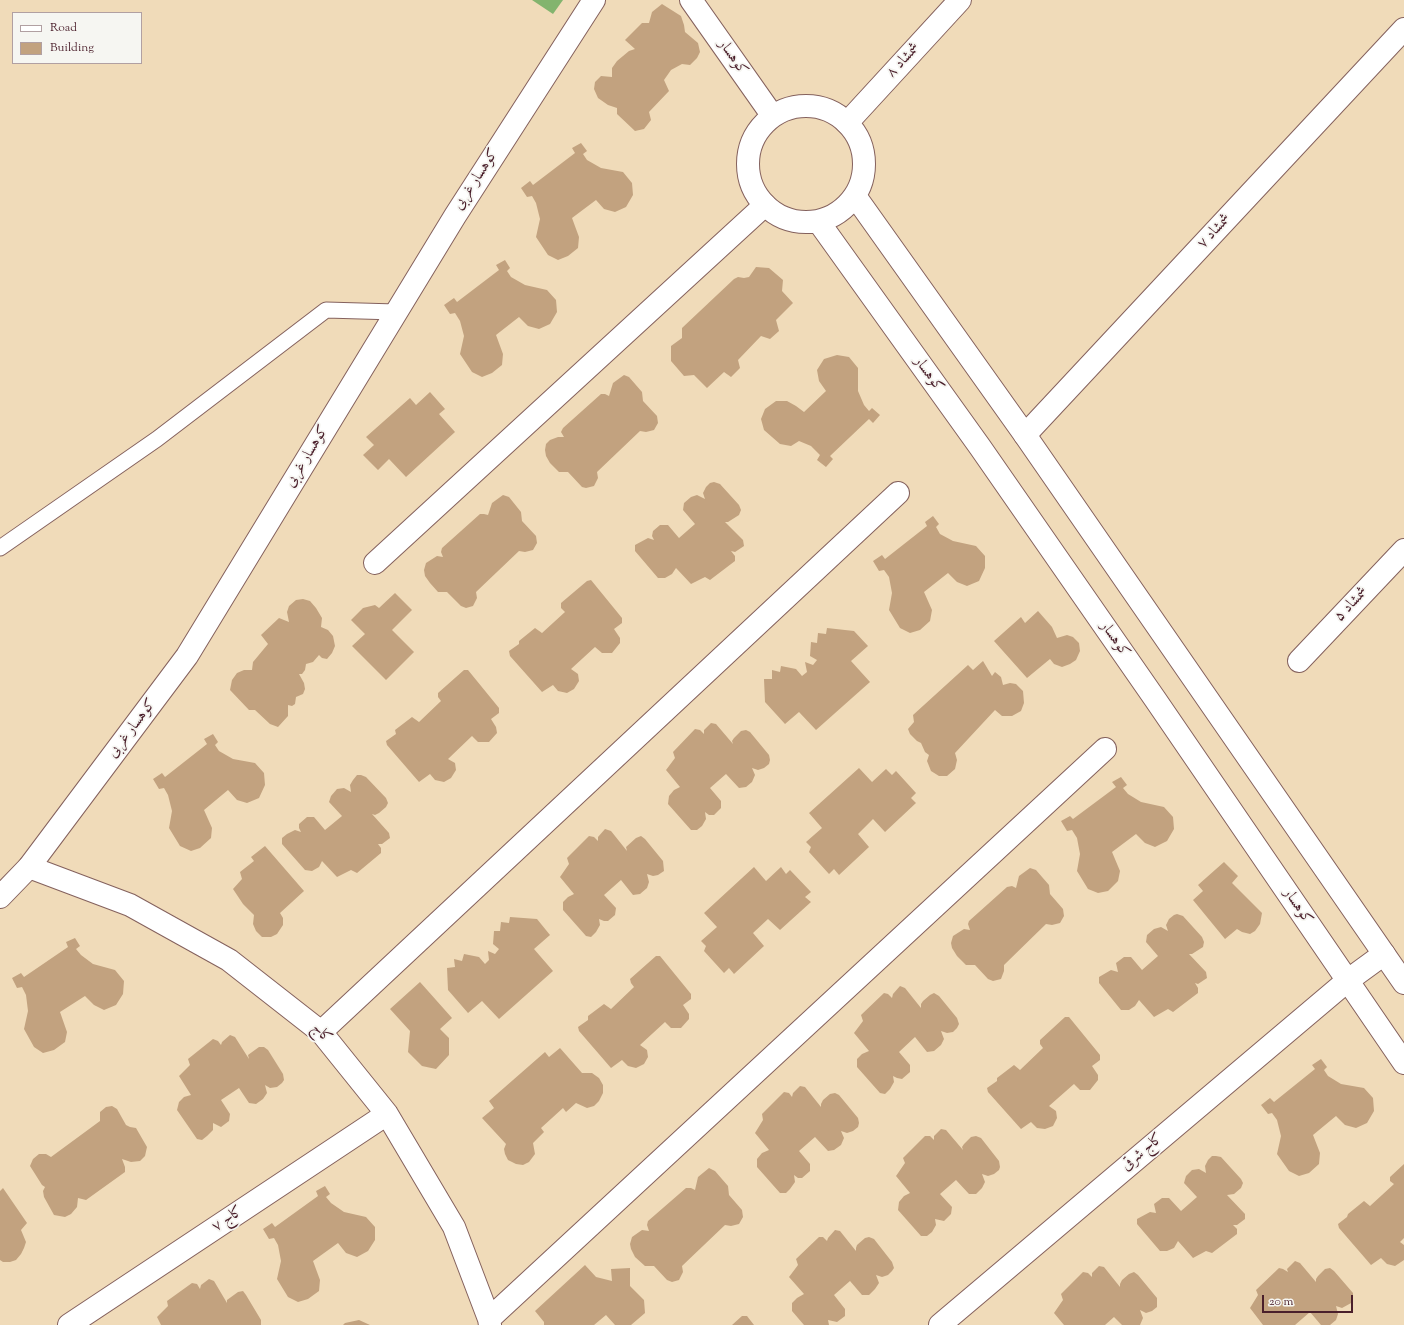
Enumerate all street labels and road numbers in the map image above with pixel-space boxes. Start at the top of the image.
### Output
street label: کوهسار [713,37,751,79]
street label: شمشاد ۸ [883,40,925,82]
street label: کوهسار غربی [451,146,503,214]
street label: شمشاد ۷ [1194,211,1236,253]
street label: کوهسار [909,354,947,396]
street label: کوهسار غربی [282,423,334,491]
street label: شمشاد ۵ [1331,584,1373,626]
street label: کوهسار [1095,619,1133,661]
street label: کوهسار غربی [105,696,161,762]
street label: کوهسار [1278,885,1316,929]
street label: کاج [307,1020,335,1048]
street label: کاج شرقی [1118,1130,1168,1176]
street label: کاج ۷ [209,1203,247,1237]

